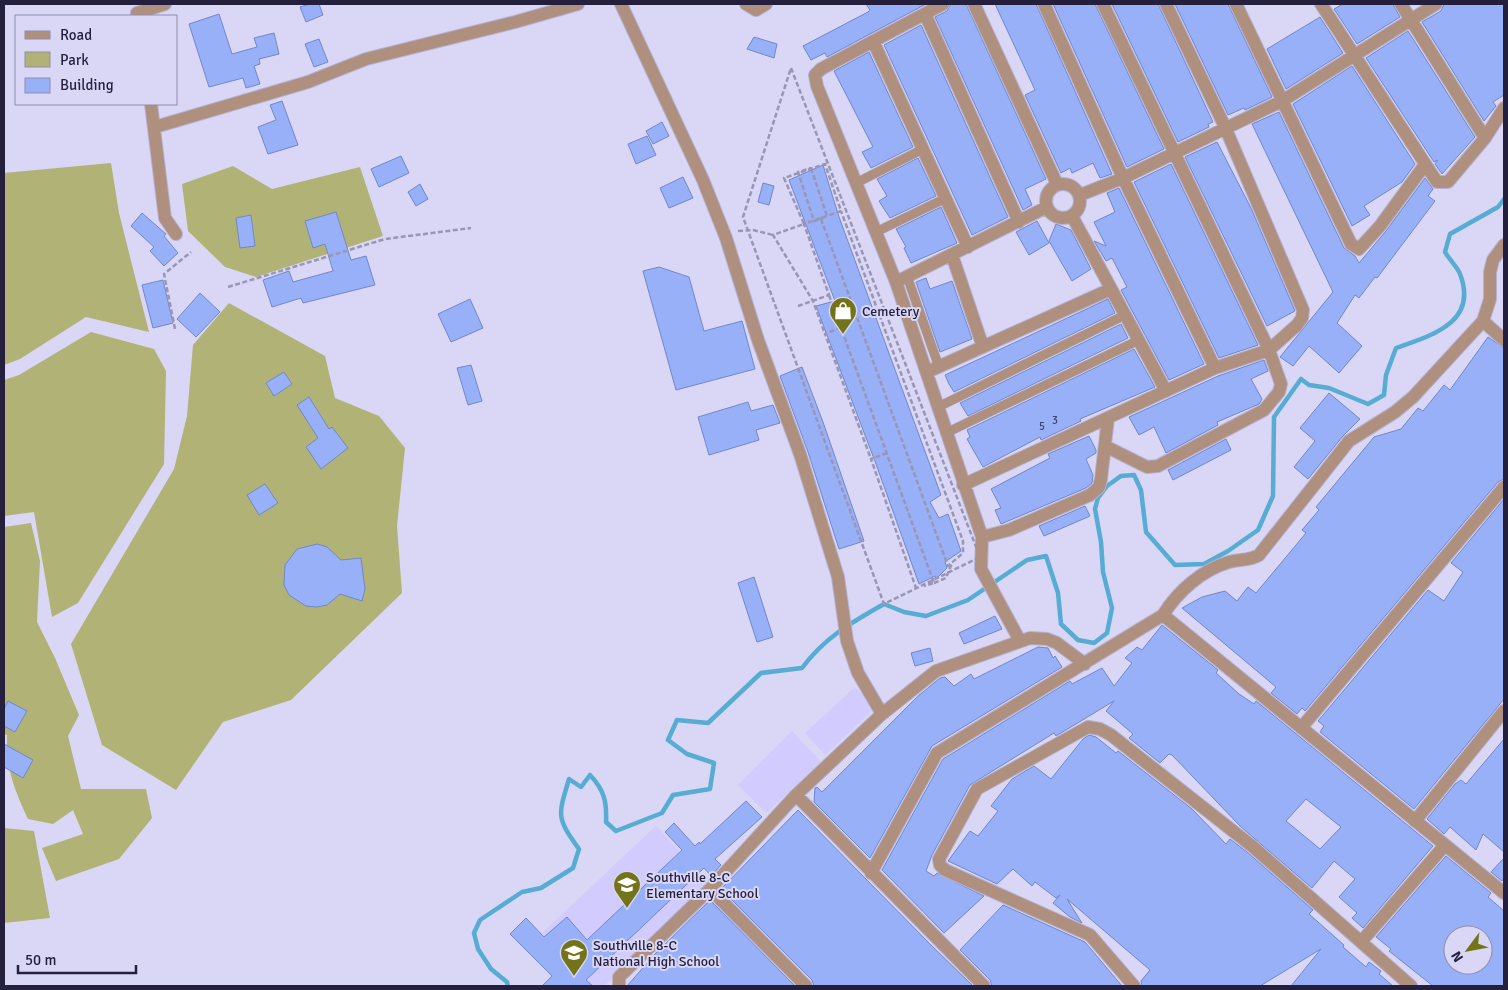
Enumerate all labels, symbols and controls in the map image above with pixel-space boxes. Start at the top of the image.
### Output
legend [15,15,178,105]
text: Road [60,26,92,44]
text: Park [60,51,89,69]
text: Building [60,76,114,94]
shop icon: Cemetery [828,296,858,335]
place label: Cemetery [862,303,920,320]
house number: 3 [1052,414,1058,427]
house number: 5 [1039,420,1045,433]
place label: Southville 8-C Elementary School [646,869,759,902]
school or university icon: Southville 8-C Elementary School [612,870,642,909]
north arrow [1443,925,1493,975]
place label: Southville 8-C National High School [593,937,719,970]
school or university icon: Southville 8-C National High School [559,938,589,977]
scale bar [18,942,135,974]
text: N [1448,948,1467,965]
text: 50 m [25,951,56,969]

